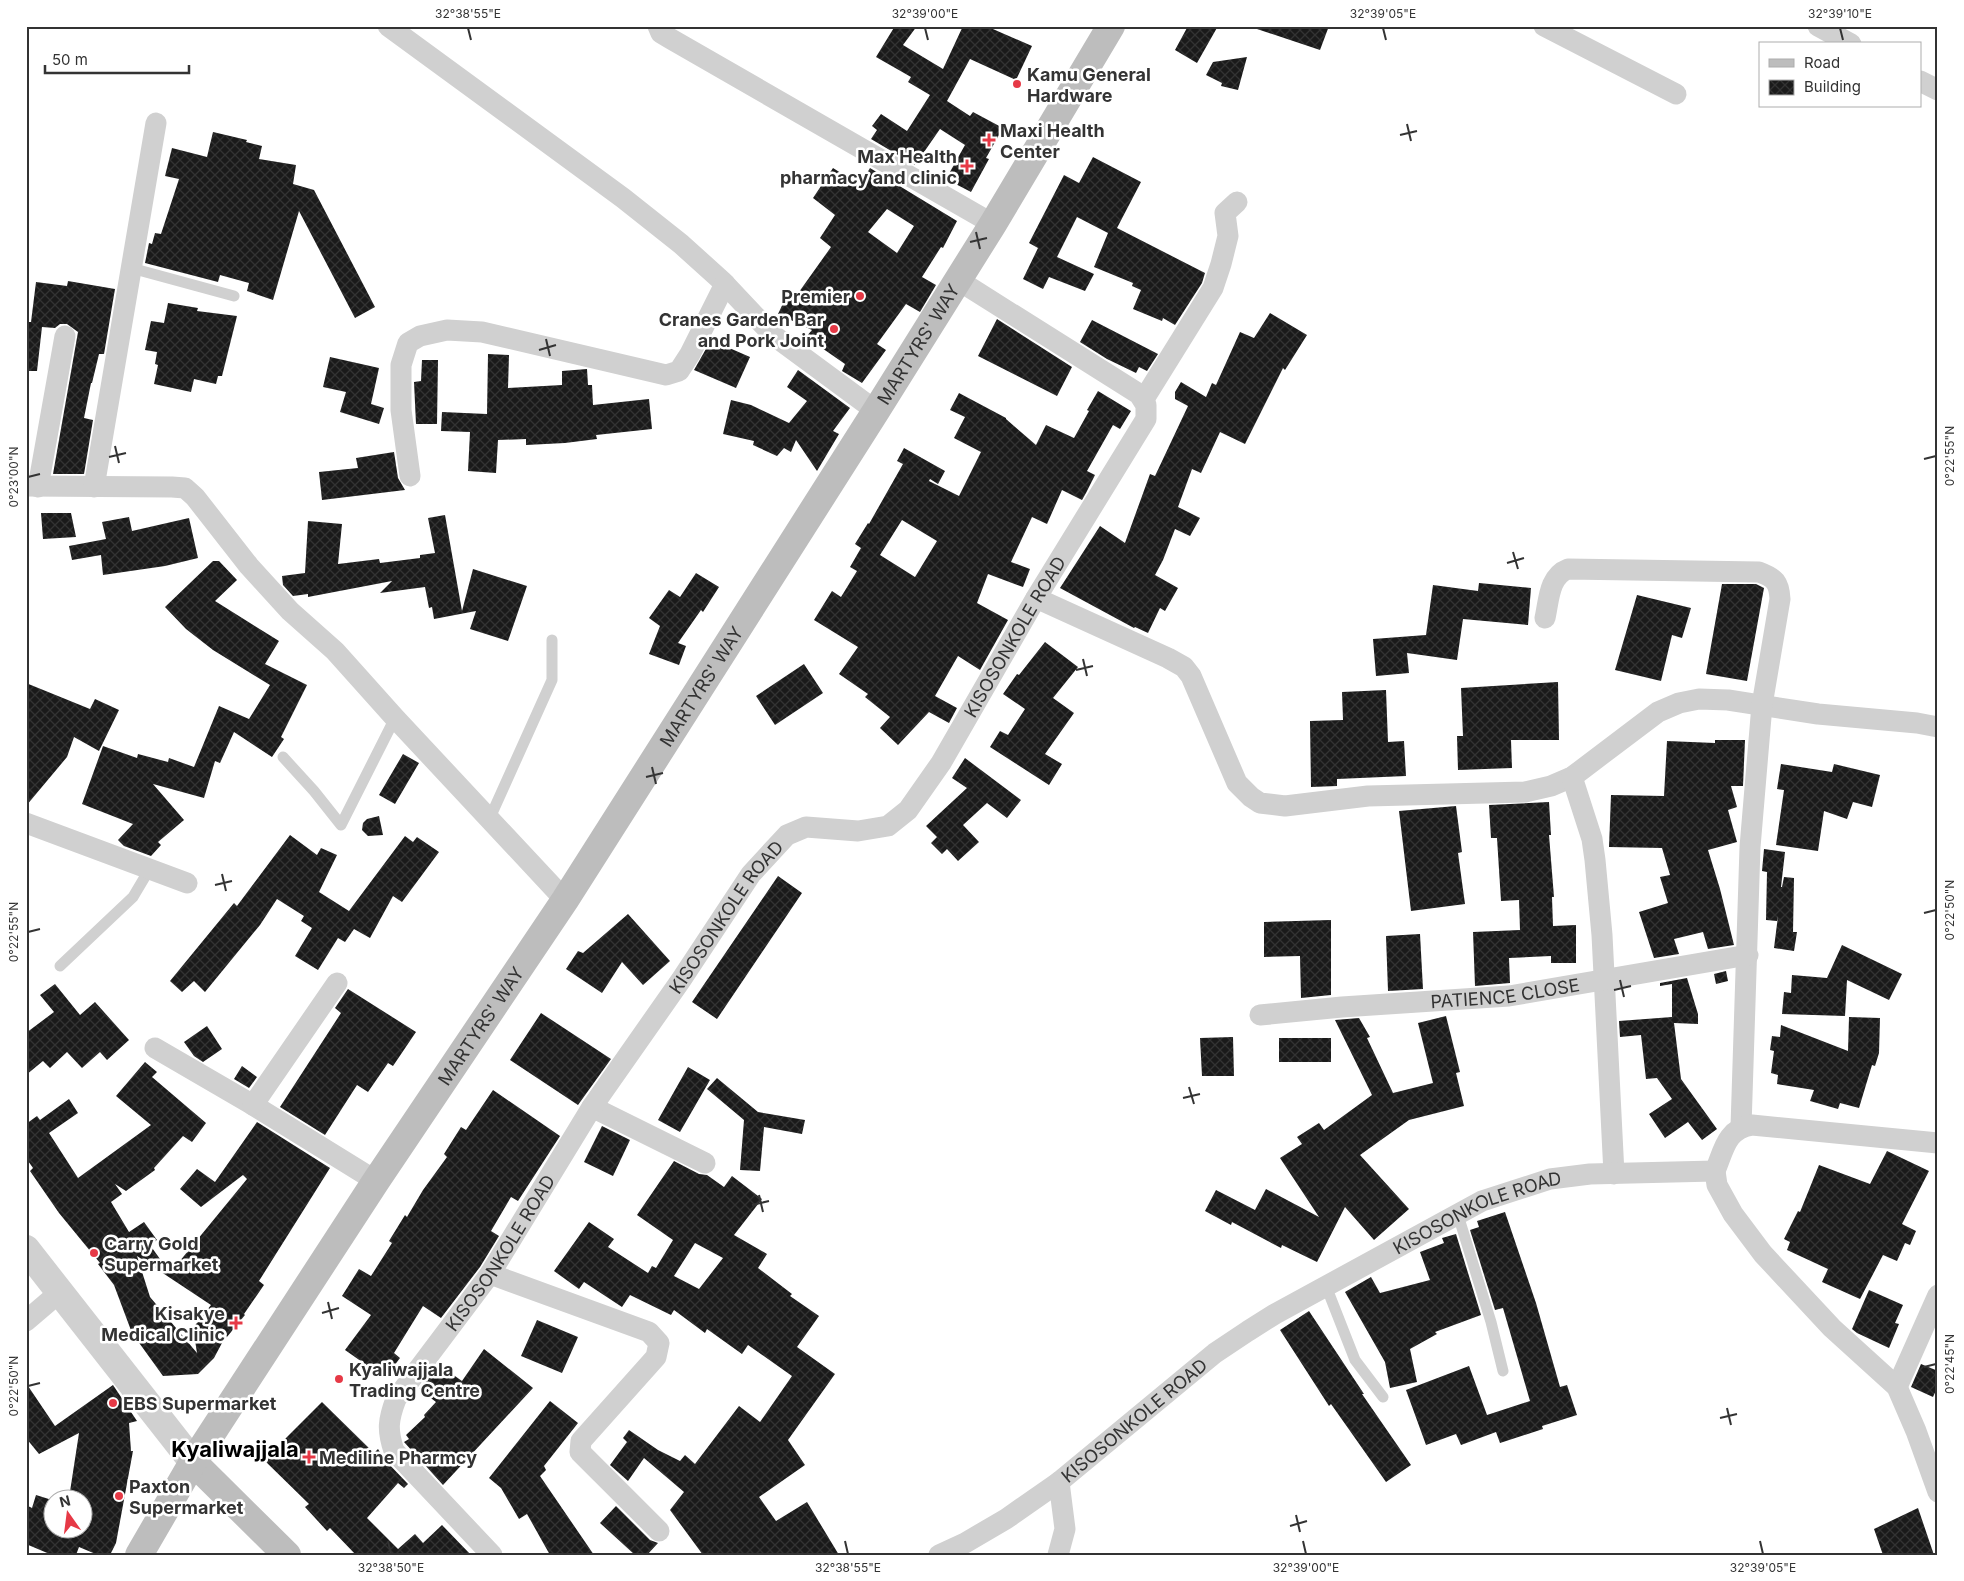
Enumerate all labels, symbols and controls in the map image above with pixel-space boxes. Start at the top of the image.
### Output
text: 32°38'55"E [435,6,501,21]
text: 32°39'00"E [892,6,958,21]
text: 32°39'05"E [1350,6,1416,21]
text: 32°39'10"E [1808,6,1872,21]
scale bar [45,42,189,74]
legend [1759,42,1922,108]
text: 50 m [52,50,88,69]
text: Road [1804,53,1840,72]
place label: Kamu General Hardware [1027,64,1151,106]
text: Building [1804,77,1861,96]
marker: Kamu General Hardware [1011,78,1023,90]
place label: Maxi Health Center [1000,120,1105,162]
marker: Maxi Health Center [982,133,996,147]
place label: Max Health pharmacy and clinic [780,146,957,188]
marker: Max Health pharmacy and clinic [961,160,973,172]
street label: MARTYRS' WAY [872,280,963,408]
place label: Premier [781,286,850,307]
marker: Premier [854,290,866,302]
place label: Cranes Garden Bar and Pork Joint [659,309,824,351]
marker: Cranes Garden Bar and Pork Joint [828,323,840,335]
text: 0°22'55"N [1942,426,1957,486]
text: 0°23'00"N [6,446,21,508]
street label: KISOSONKOLE ROAD [959,552,1070,721]
street label: MARTYRS' WAY [655,622,747,750]
street label: KISOSONKOLE ROAD [664,836,787,997]
text: 0°22'50"N [1942,880,1957,940]
text: 0°22'55"N [6,902,21,962]
street label: MARTYRS' WAY [433,963,528,1089]
street label: PATIENCE CLOSE [1430,974,1581,1012]
street label: KISOSONKOLE ROAD [1389,1167,1562,1258]
street label: KISOSONKOLE ROAD [441,1171,559,1335]
place label: Carry Gold Supermarket [104,1233,219,1275]
marker: Carry Gold Supermarket [88,1247,100,1259]
place label: Kisakye Medical Clinic [101,1303,225,1345]
marker: Kisakye Medical Clinic [229,1316,243,1330]
text: 0°22'45"N [1942,1334,1957,1394]
street label: KISOSONKOLE ROAD [1057,1354,1211,1486]
text: 0°22'50"N [6,1356,21,1416]
place label: Kyaliwajjala Trading Centre [349,1359,480,1401]
marker: Kyaliwajjala Trading Centre [333,1373,345,1385]
place label: EBS Supermarket [123,1393,277,1414]
marker: EBS Supermarket [107,1397,119,1409]
district label: Kyaliwajjala [171,1436,299,1462]
place label: Mediline Pharmcy [319,1447,477,1468]
marker: Mediline Pharmcy [303,1451,315,1463]
place label: Paxton Supermarket [129,1476,244,1518]
north arrow [42,1488,92,1538]
marker: Paxton Supermarket [113,1490,125,1502]
text: N [58,1491,72,1510]
text: 32°38'50"E [358,1560,424,1575]
text: 32°38'55"E [815,1560,881,1575]
text: 32°39'00"E [1273,1560,1339,1575]
text: 32°39'05"E [1730,1560,1796,1575]

